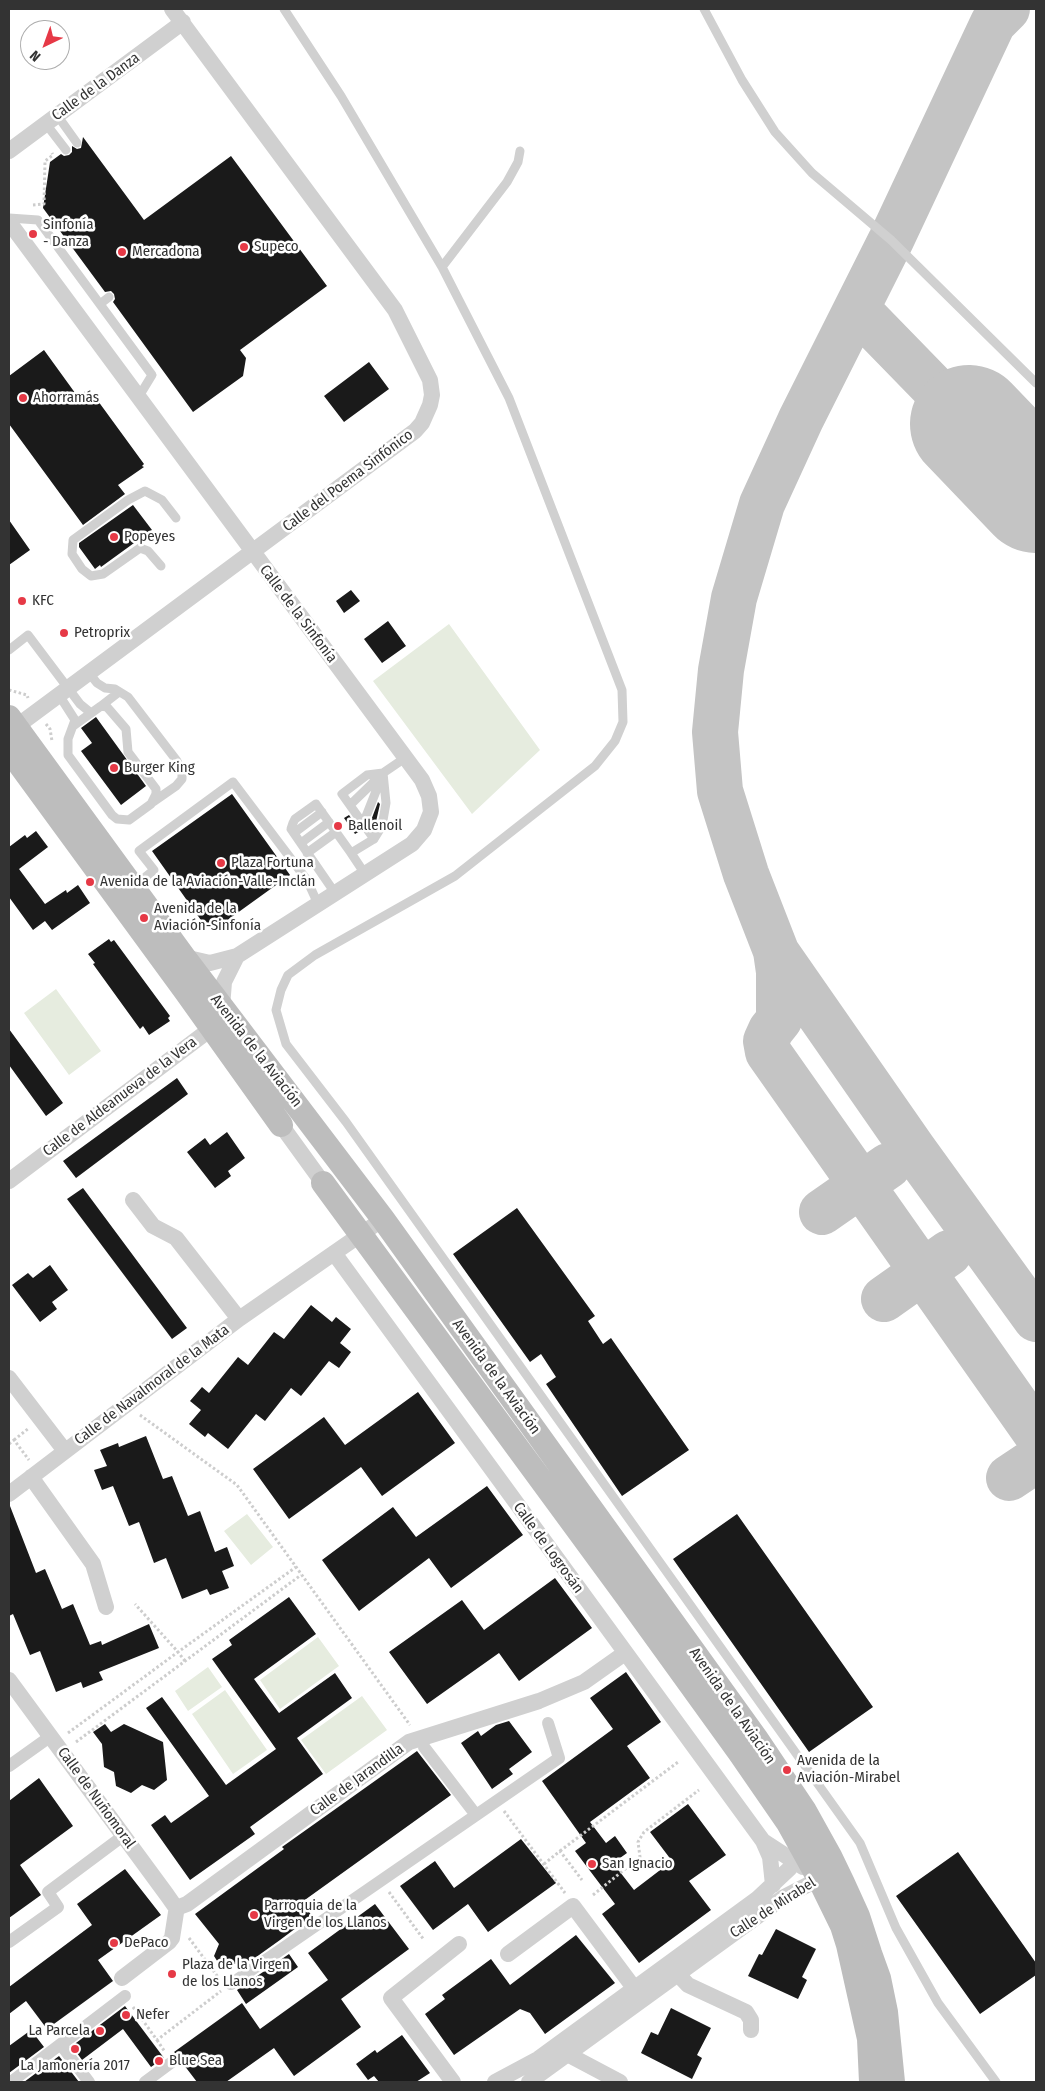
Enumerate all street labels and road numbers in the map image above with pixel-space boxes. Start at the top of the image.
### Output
street label: Calle de la Danza [49,49,143,125]
street label: Calle del Poema Sinfónico [279,426,417,536]
street label: Calle de la Sinfonía [255,562,341,666]
street label: Avenida de la Aviación [206,991,306,1111]
street label: Calle de Aldeanueva de la Vera [40,1033,200,1161]
street label: Avenida de la Aviación [448,1316,544,1438]
street label: Calle de Navalmoral de la Mata [71,1321,233,1449]
street label: Calle de Logrosán [509,1499,587,1597]
street label: Avenida de la Aviación [685,1644,779,1768]
street label: Calle de Jarandilla [307,1740,407,1820]
street label: Calle de Nuñomoral [53,1744,139,1852]
street label: Calle de Mirabel [727,1874,819,1942]

